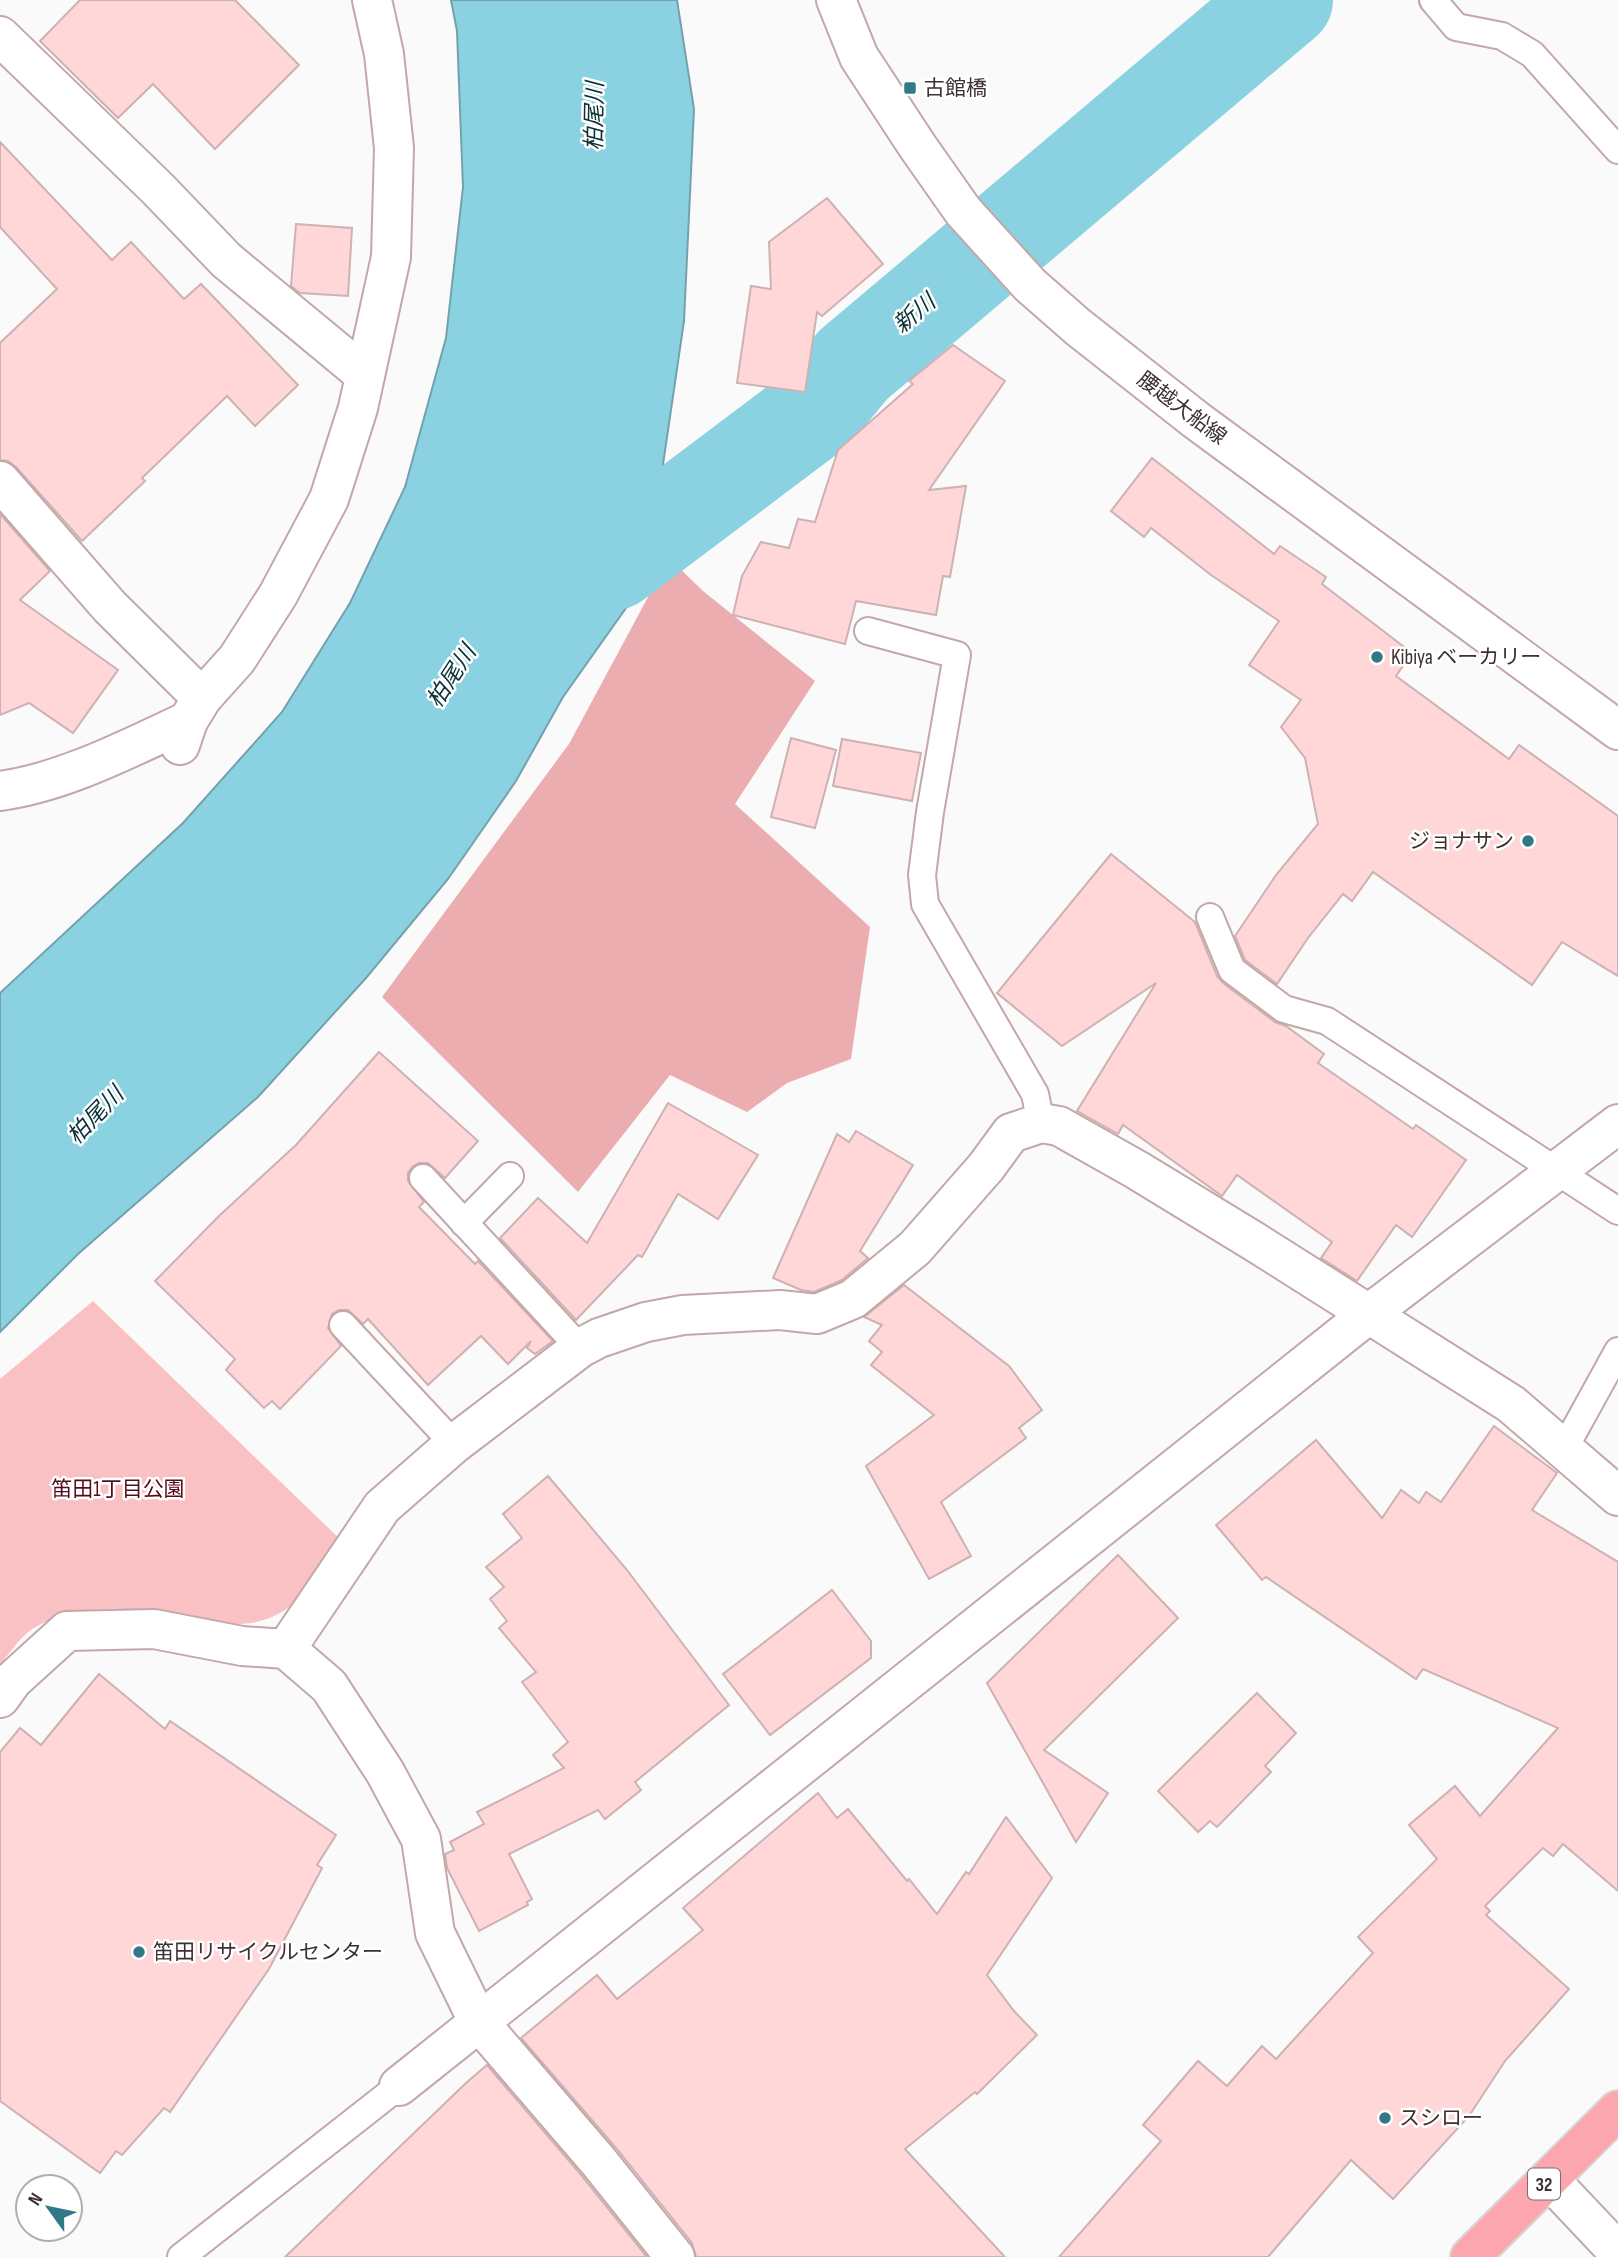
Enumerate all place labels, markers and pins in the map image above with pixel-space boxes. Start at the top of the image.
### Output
place label: 古館橋 [924,76,987,101]
marker: 古館橋 [902,80,918,96]
place label: Kibiya ベーカリー [1391,645,1541,670]
marker: Kibiya ベーカリー [1369,649,1385,665]
place label: ジョナサン [1409,829,1514,854]
marker: ジョナサン [1520,833,1536,849]
place label: 笛田リサイクルセンター [153,1940,383,1965]
marker: 笛田リサイクルセンター [131,1944,147,1960]
place label: スシロー [1399,2106,1483,2131]
marker: スシロー [1377,2110,1393,2126]

